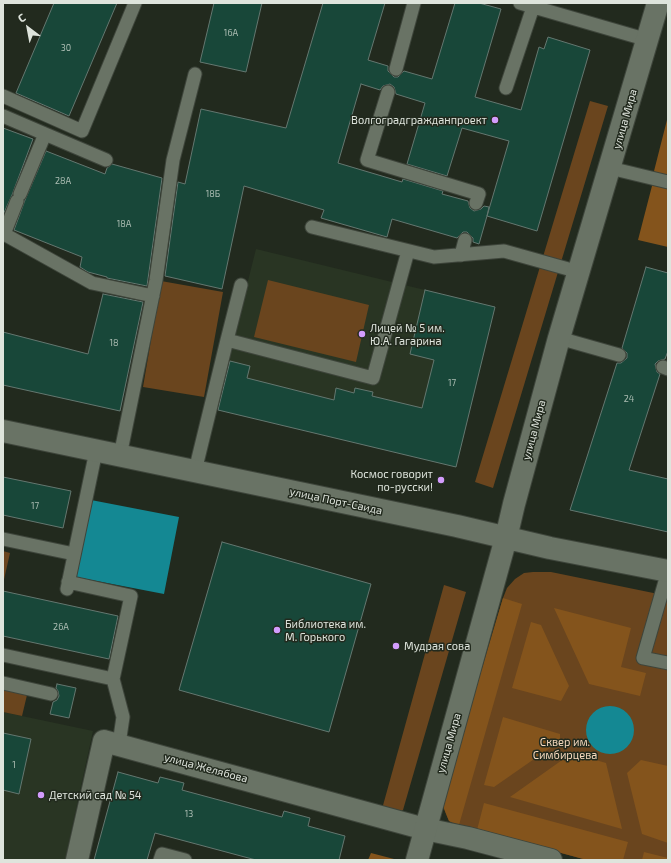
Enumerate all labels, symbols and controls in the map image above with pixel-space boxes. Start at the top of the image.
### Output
north arrow [8,8,48,48]
text: С [15,10,28,25]
house number: 16А [224,28,238,38]
house number: 30 [61,43,71,53]
street label: улица Мира [610,87,640,151]
place label: Волгоградгражданпроект [351,113,487,127]
marker: Волгоградгражданпроект [490,115,500,125]
house number: 28А [55,176,71,186]
house number: 18Б [206,189,220,199]
house number: 18А [117,219,131,229]
place label: Лицей № 5 им. Ю.А. Гагарина [370,321,445,347]
marker: Лицей № 5 им. Ю.А. Гагарина [357,329,367,339]
house number: 18 [109,338,119,348]
house number: 17 [448,378,456,388]
house number: 24 [624,394,634,404]
street label: улица Мира [520,398,548,462]
place label: Космос говорит по-русски! [351,467,433,493]
marker: Космос говорит по-русски! [436,475,446,485]
street label: улица Порт-Саида [288,485,384,517]
house number: 17 [31,501,39,511]
place label: Библиотека им. М. Горького [285,617,366,643]
house number: 26А [53,622,69,632]
marker: Библиотека им. М. Горького [272,625,282,635]
place label: Мудрая сова [404,639,470,653]
marker: Мудрая сова [391,641,401,651]
street label: улица Мира [434,711,464,775]
park label: Сквер им. Симбирцева [533,735,597,761]
street label: улица Желябова [163,751,249,785]
house number: 1 [12,760,16,770]
place label: Детский сад № 54 [49,788,142,802]
marker: Детский сад № 54 [36,790,46,800]
house number: 13 [185,809,193,819]

